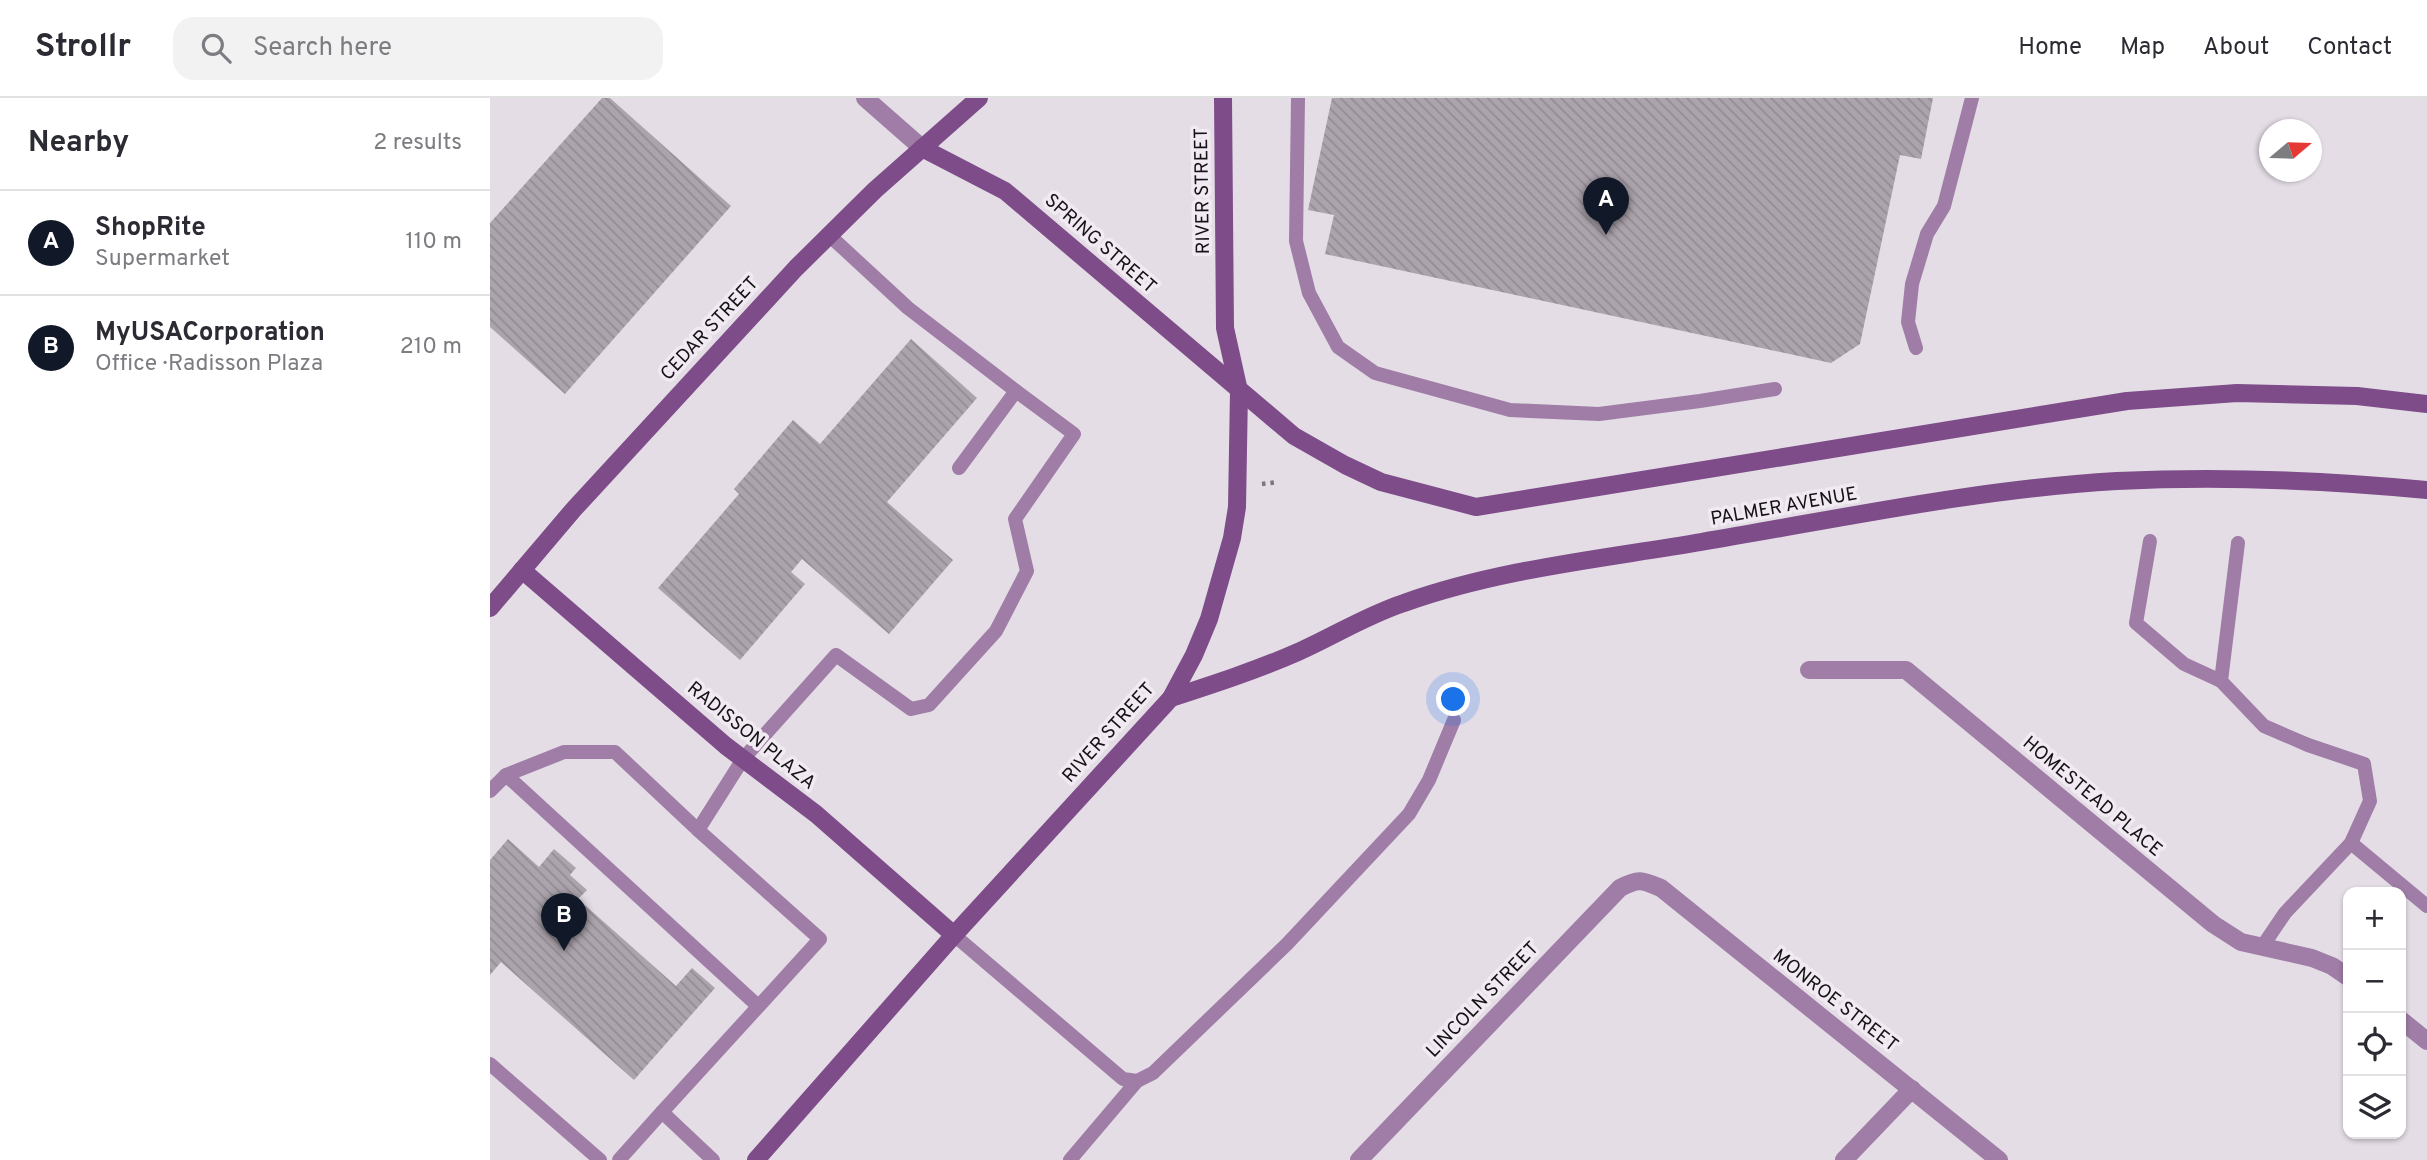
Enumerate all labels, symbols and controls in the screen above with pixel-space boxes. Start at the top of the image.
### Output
search box [173,17,663,80]
text: Strollr [35,27,131,69]
icon: search [197,29,235,67]
text: Search here [253,32,392,65]
text: Home [2018,33,2082,63]
text: Map [2120,33,2165,63]
text: About [2203,33,2269,63]
text: Contact [2307,33,2392,63]
north arrow [2259,119,2322,182]
text: Nearby [28,125,129,162]
street label: RIVER STREET [1190,127,1216,255]
text: 2 results [373,129,462,158]
pin: A [1583,177,1629,235]
street label: SPRING STREET [1039,189,1161,299]
text: ShopRite [95,212,206,245]
text: A [43,228,59,257]
text: 110 m [405,228,462,257]
text: Supermarket [95,245,230,274]
street label: CEDAR STREET [656,272,764,386]
text: MyUSACorporation [95,317,325,350]
text: B [43,333,59,362]
text: 210 m [400,333,462,362]
text: Office · Radisson Plaza [95,350,323,379]
street label: PALMER AVENUE [1709,482,1859,532]
street label: RADISSON PLAZA [682,677,820,795]
street label: RIVER STREET [1058,678,1160,788]
your location [1436,682,1470,716]
street label: HOMESTEAD PLACE [2017,731,2167,863]
map controls [2343,887,2406,1139]
button: + [2343,887,2406,950]
pin: B [541,893,587,951]
street label: LINCOLN STREET [1422,937,1544,1063]
street label: MONROE STREET [1767,944,1903,1058]
button: − [2343,950,2406,1013]
button: locate [2343,1013,2406,1076]
button: layers [2343,1076,2406,1139]

